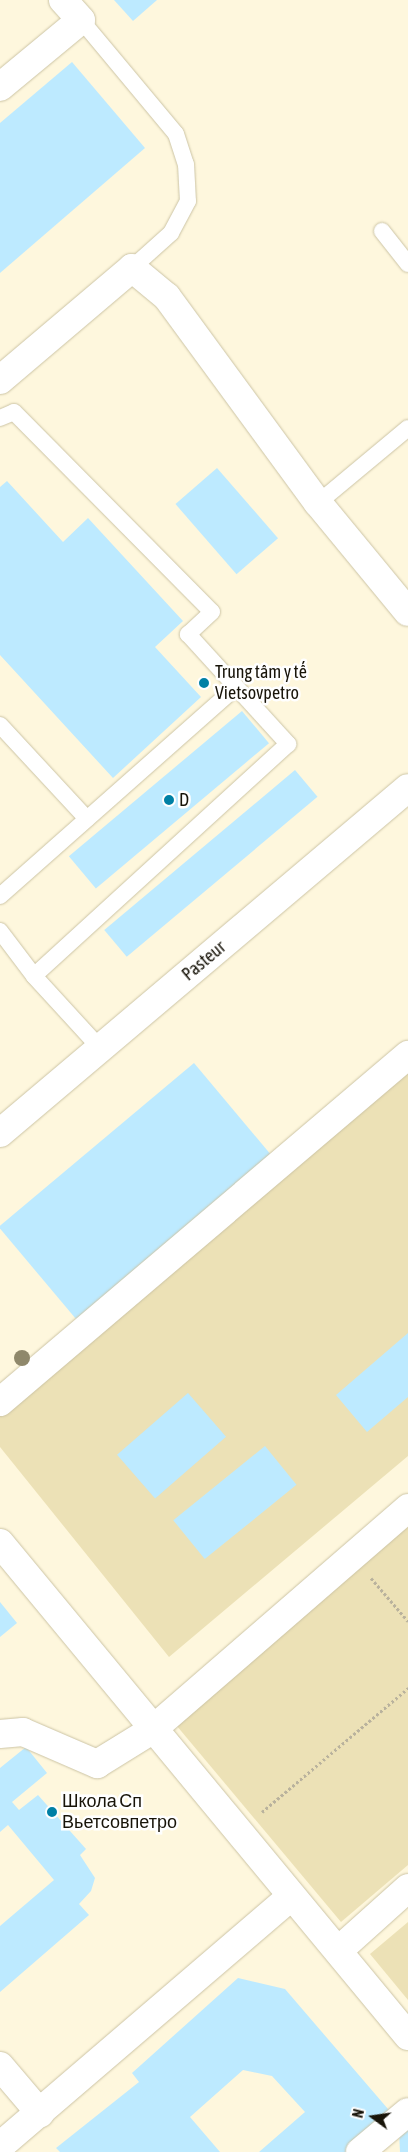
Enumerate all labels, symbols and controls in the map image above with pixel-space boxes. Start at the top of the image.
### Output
place label: Trung tâm y tế Vietsovpetro [215,662,307,704]
marker: Trung tâm y tế Vietsovpetro [197,676,211,690]
place label: D [179,789,189,811]
marker: D [163,794,175,806]
street label: Pasteur [178,937,230,985]
place label: Школа Сп Вьетсовпетро [62,1791,177,1834]
marker: Школа Сп Вьетсовпетро [46,1806,58,1818]
north arrow [348,2092,398,2142]
text: N [350,2107,367,2119]

